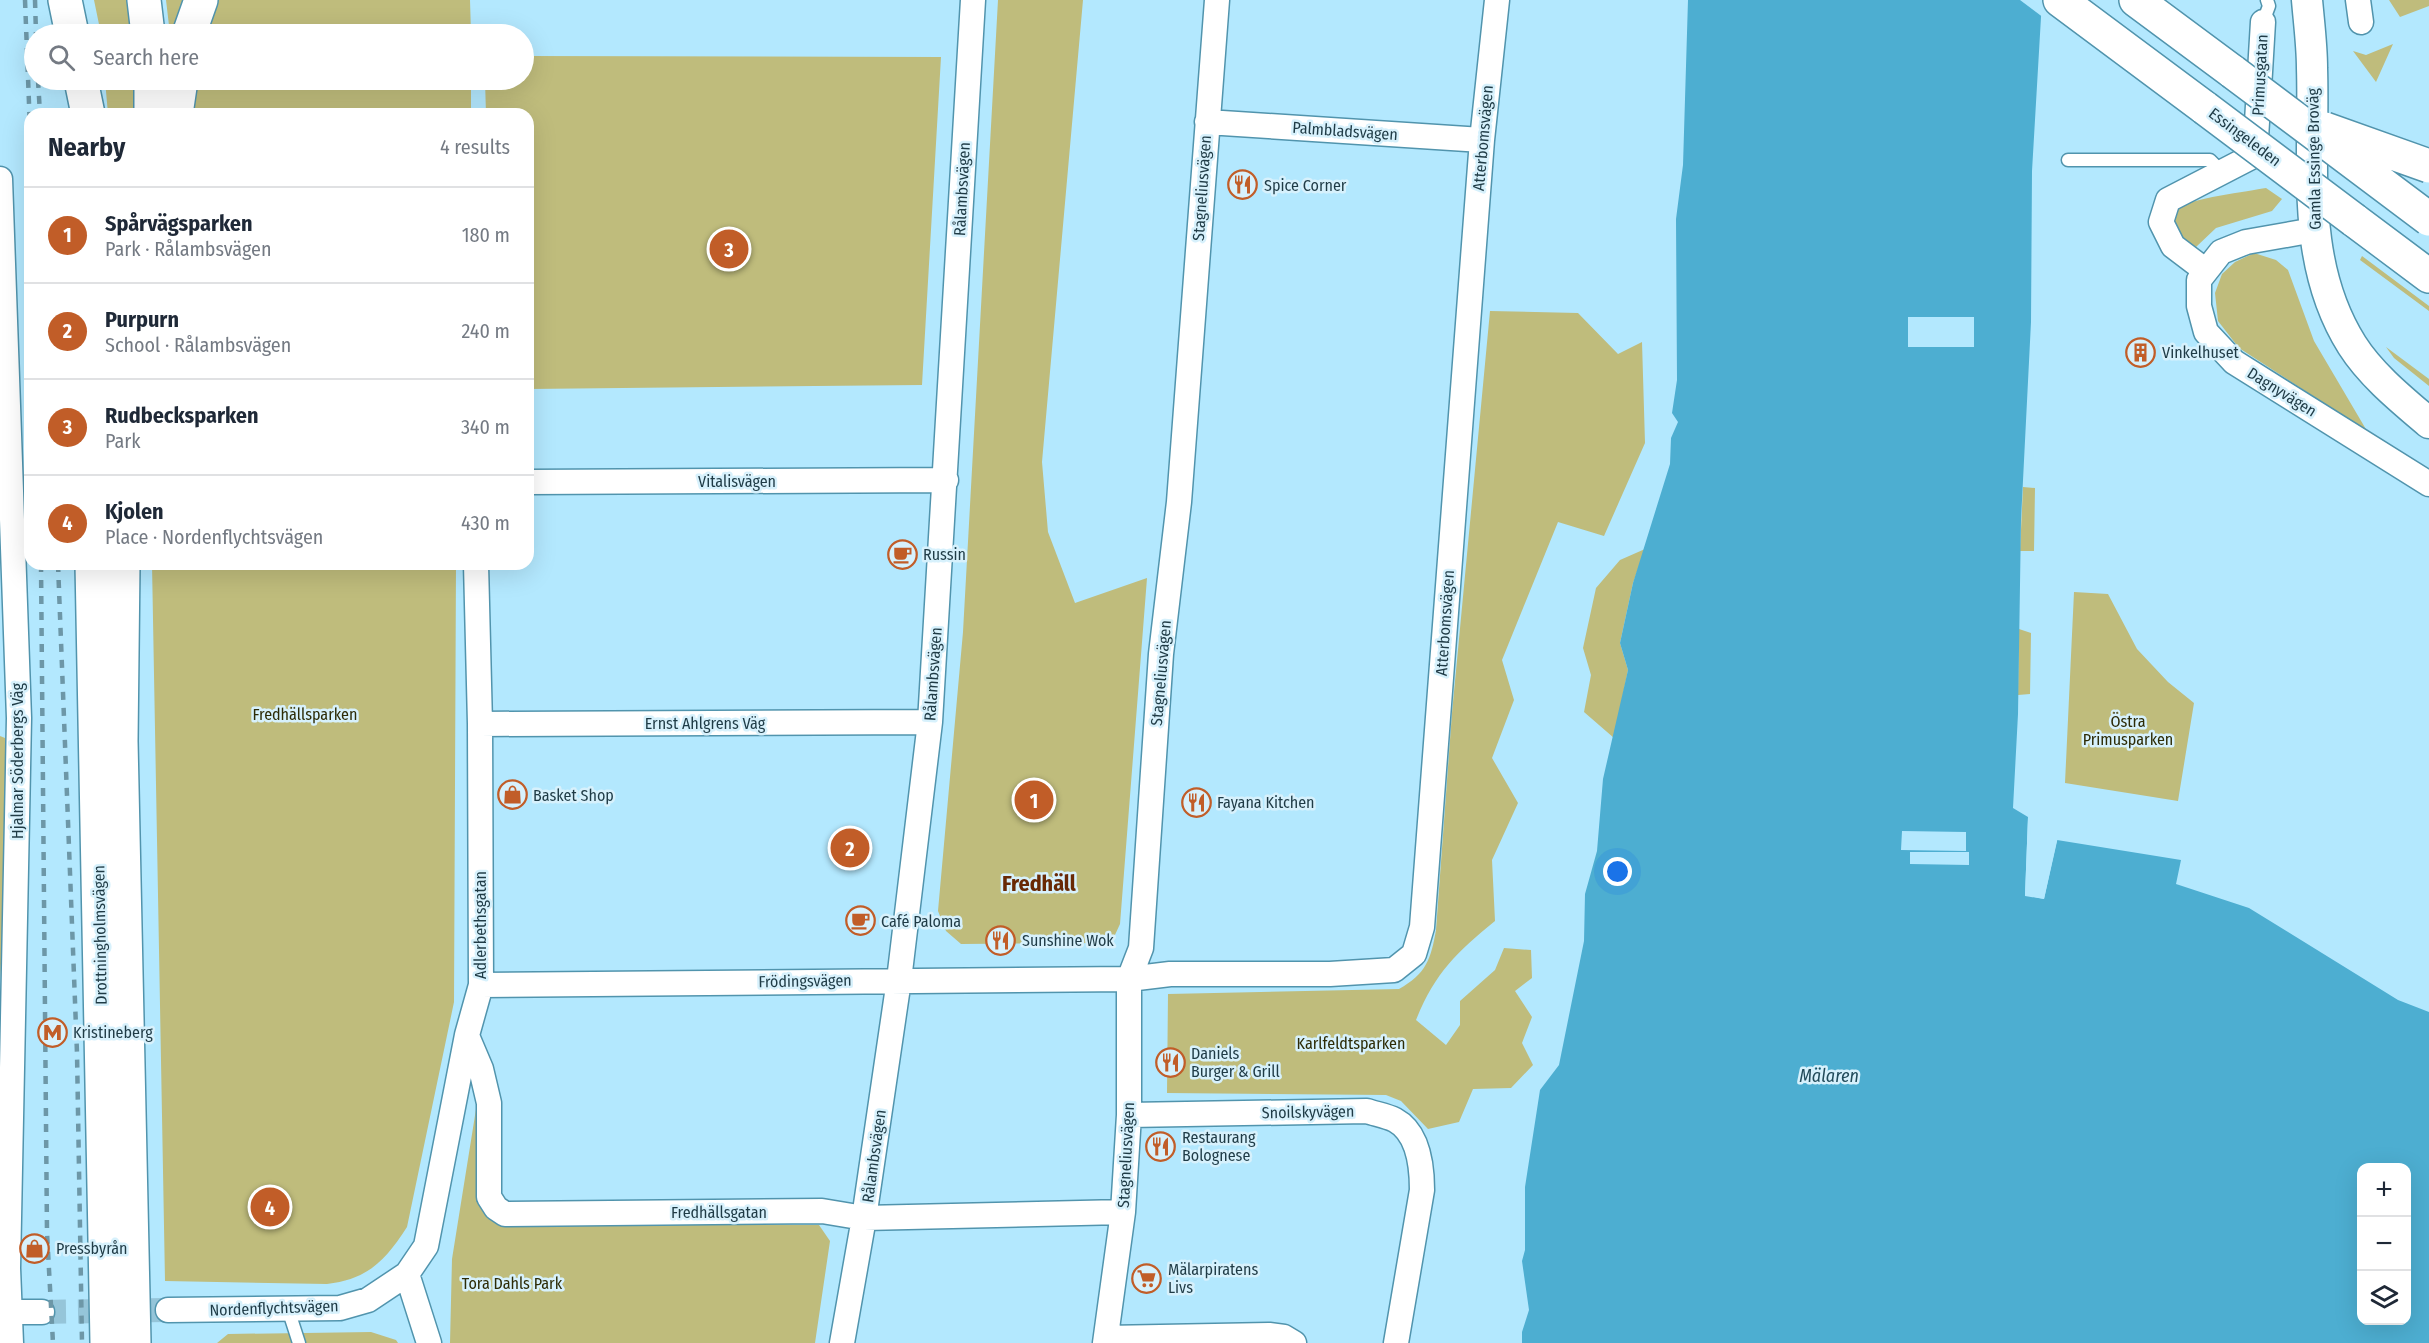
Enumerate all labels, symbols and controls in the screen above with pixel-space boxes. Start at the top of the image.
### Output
search box [24,24,534,90]
street label: Primusgatan [2248,34,2272,116]
icon: search [45,41,78,74]
text: Search here [93,44,199,71]
street label: Atterbomsvägen [1469,84,1497,192]
street label: Gamla Essinge Broväg [2303,88,2325,230]
street label: Essingeleden [2205,104,2285,170]
street label: Palmbladsvägen [1292,118,1398,144]
text: Nearby [48,132,125,163]
street label: Stagneliusvägen [1189,134,1215,242]
text: 4 results [440,135,510,159]
street label: Rålambsvägen [950,142,974,236]
restaurant icon: Spice Corner [1227,169,1259,201]
place label: Spice Corner [1264,176,1347,195]
text: Spårvägsparken [105,210,253,237]
text: 1 [63,223,72,247]
text: 180 m [462,223,510,247]
pin: 3 [710,226,748,272]
text: Park · Rålambsvägen [105,237,271,261]
text: Purpurn [105,306,179,333]
text: 2 [63,319,72,343]
text: 240 m [461,319,510,343]
text: School · Rålambsvägen [105,333,291,357]
building icon: Vinkelhuset [2125,336,2157,368]
place label: Vinkelhuset [2162,343,2240,362]
street label: Dagnyvägen [2244,363,2320,421]
text: Rudbecksparken [105,402,259,429]
text: 3 [63,415,72,439]
text: 340 m [461,415,510,439]
text: Park [105,429,141,453]
street label: Vitalisvägen [698,472,776,491]
text: Kjolen [105,498,164,525]
text: 4 [62,511,73,535]
text: 430 m [461,511,510,535]
text: Place · Nordenflychtsvägen [105,525,323,549]
cafe icon: Russin [886,538,918,570]
place label: Russin [923,545,966,564]
street label: Atterbomsvägen [1432,569,1458,677]
street label: Stagneliusvägen [1147,619,1175,727]
street label: Rålambsvägen [920,627,946,721]
street label: Hjalmar Söderbergs Väg [8,683,27,839]
park label: Fredhällsparken [253,705,357,724]
park label: Östra Primusparken [2083,712,2173,749]
street label: Ernst Ahlgrens Väg [645,714,766,733]
pin: 1 [1014,778,1054,822]
shop icon: Basket Shop [496,779,528,811]
place label: Basket Shop [533,786,614,805]
restaurant icon: Fayana Kitchen [1180,786,1212,818]
place label: Fayana Kitchen [1217,793,1315,812]
pin: 2 [830,826,870,870]
your location [1603,857,1632,886]
street label: Drottningholmsvägen [89,865,111,1005]
district label: Fredhäll [1002,870,1077,897]
street label: Adlerbethsgatan [471,871,490,979]
cafe icon: Café Paloma [844,905,876,937]
place label: Café Paloma [881,912,961,931]
restaurant icon: Sunshine Wok [985,924,1017,956]
place label: Sunshine Wok [1022,931,1114,950]
street label: Frödingsvägen [758,971,852,991]
metro station icon: Kristineberg [36,1016,68,1048]
place label: Kristineberg [73,1023,153,1042]
park label: Karlfeldtsparken [1297,1034,1405,1053]
place label: Daniels Burger & Grill [1191,1044,1280,1081]
restaurant icon: Daniels Burger & Grill [1154,1046,1186,1078]
water label: Mälaren [1799,1065,1859,1087]
street label: Stagneliusvägen [1114,1102,1138,1208]
street label: Snoilskyvägen [1262,1102,1354,1122]
street label: Rålambsvägen [858,1108,890,1204]
place label: Restaurang Bolognese [1182,1128,1256,1165]
restaurant icon: Restaurang Bolognese [1145,1130,1177,1162]
map controls [2357,1163,2411,1325]
button: + [2357,1163,2411,1217]
pin: 4 [250,1184,290,1230]
street label: Fredhällsgatan [671,1203,767,1222]
button: − [2357,1217,2411,1271]
shop icon: Pressbyrån [19,1232,51,1264]
place label: Pressbyrån [56,1239,128,1258]
place label: Mälarpiratens Livs [1168,1260,1258,1297]
supermarket icon: Mälarpiratens Livs [1131,1262,1163,1294]
button: layers [2357,1271,2411,1325]
park label: Tora Dahls Park [462,1274,563,1293]
street label: Nordenflychtsvägen [209,1296,339,1320]

